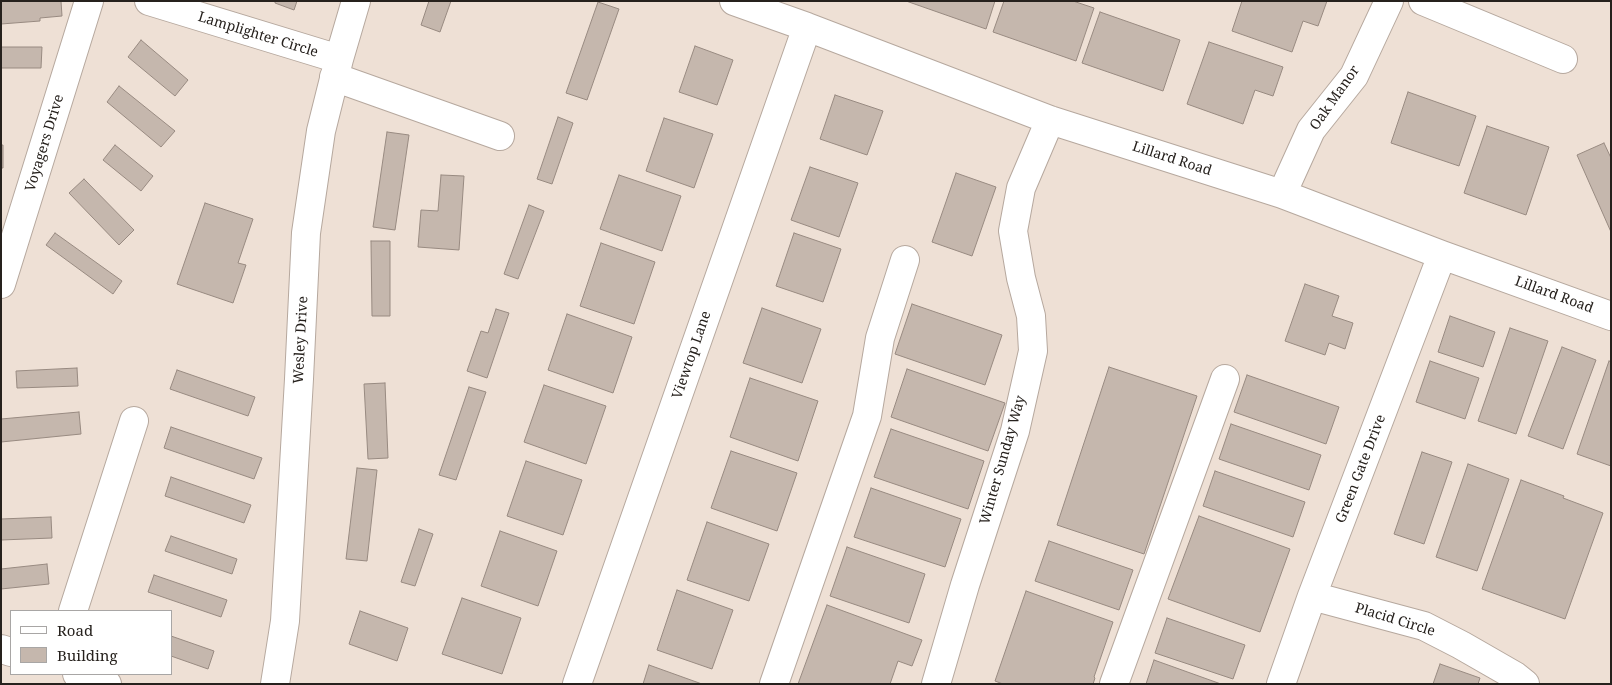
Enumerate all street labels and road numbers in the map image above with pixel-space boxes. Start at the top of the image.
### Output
street label: Lamplighter Circle [196,9,320,61]
street label: Oak Manor [1307,63,1363,133]
street label: Voyagers Drive [22,92,68,194]
street label: Lillard Road [1130,138,1214,180]
street label: Lillard Road [1512,273,1596,317]
street label: Wesley Drive [290,296,312,384]
street label: Viewtop Lane [669,309,715,401]
street label: Winter Sunday Way [977,394,1029,526]
street label: Green Gate Drive [1333,412,1389,526]
street label: Placid Circle [1353,600,1437,640]

